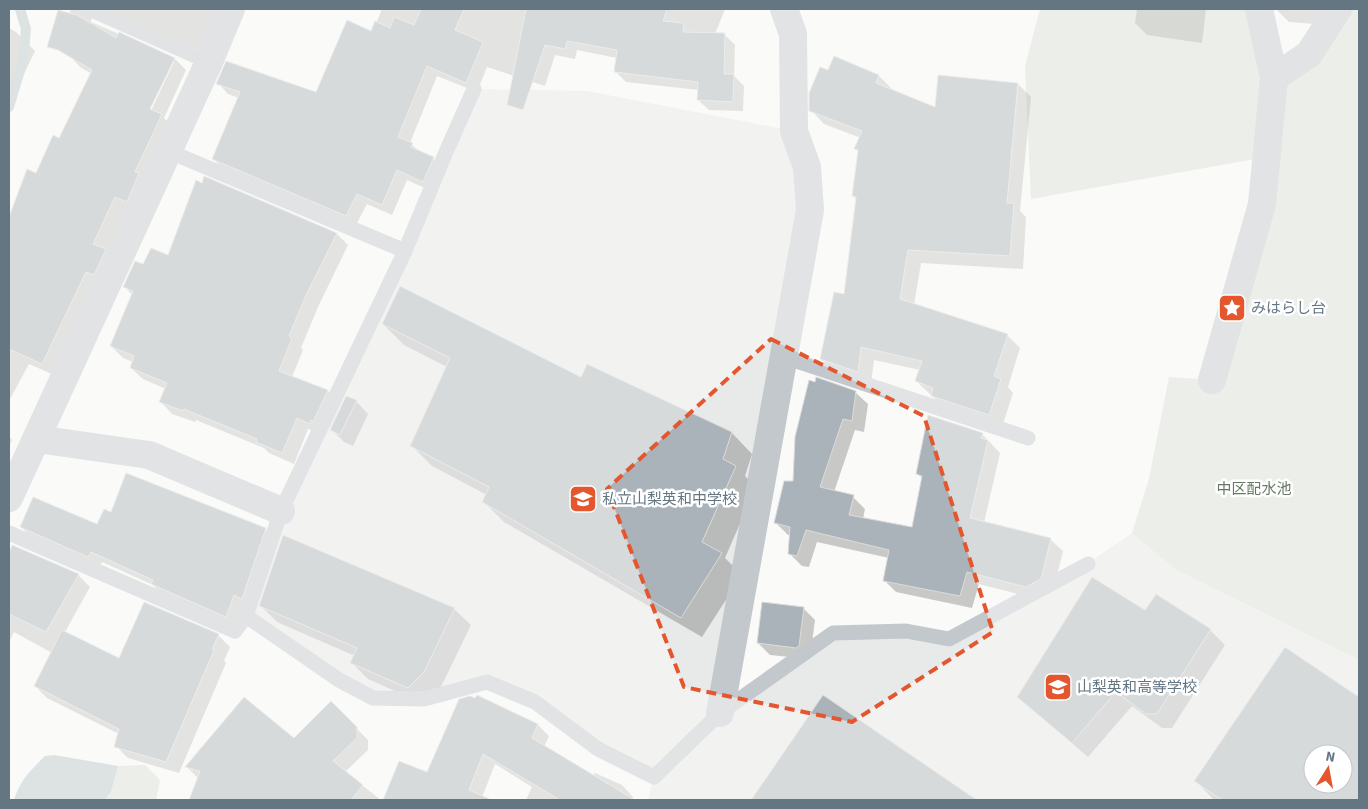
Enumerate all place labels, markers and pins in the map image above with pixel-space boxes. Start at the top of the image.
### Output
place icon: みはらし台 [1217,293,1247,323]
place label: みはらし台 [1251,298,1326,319]
school or university icon: 私立山梨英和中学校 [568,484,598,514]
place label: 私立山梨英和中学校 [602,489,737,510]
school or university icon: 山梨英和高等学校 [1043,672,1073,702]
place label: 山梨英和高等学校 [1077,677,1197,698]

